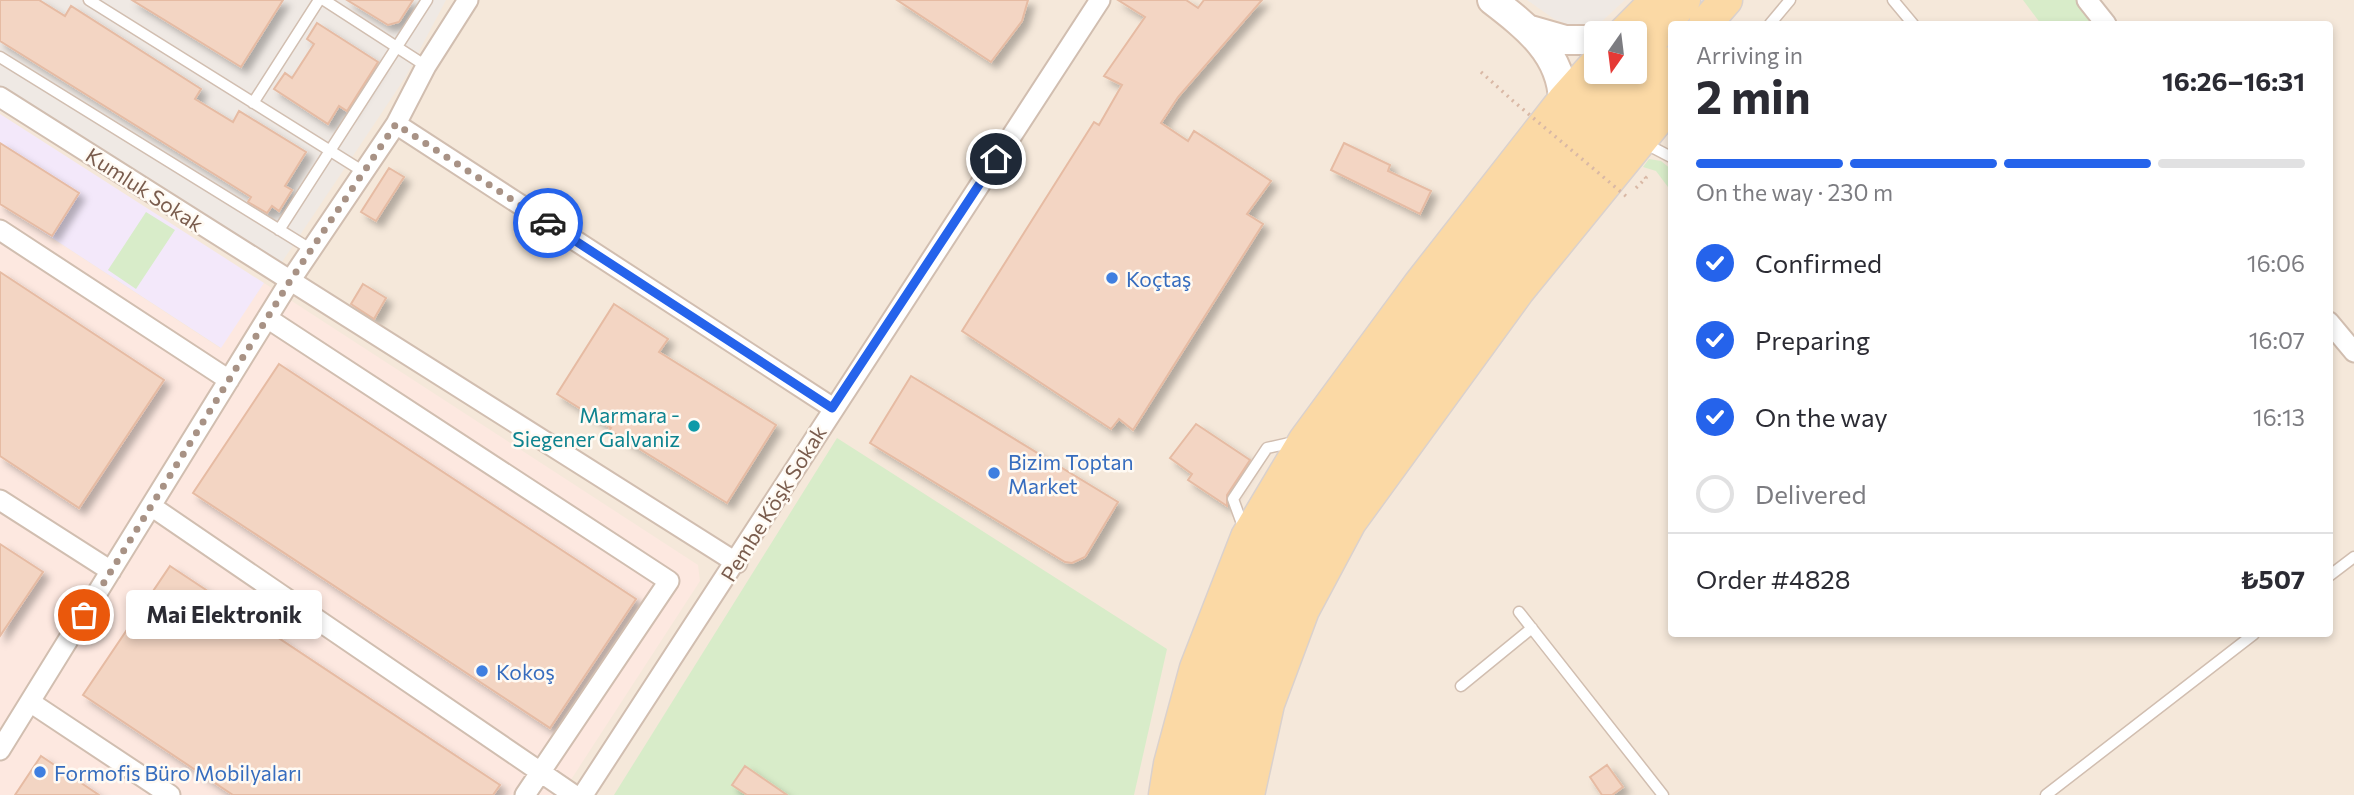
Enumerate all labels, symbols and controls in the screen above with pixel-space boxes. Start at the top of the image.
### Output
north arrow [1584,21,1647,84]
map controls [1584,21,1647,84]
text: Arriving in [1696,41,1803,69]
text: 16:26–16:31 [2162,65,2305,96]
text: 2 min [1696,67,1811,123]
pin [966,129,1026,189]
icon: home [977,140,1015,178]
street label: Kumluk Sokak [82,142,208,236]
text: On the way · 230 m [1696,178,1893,206]
courier [513,188,583,258]
icon: car [529,204,567,242]
icon: check [1696,244,1734,282]
text: Confirmed [1755,247,1882,278]
text: 16:06 [2247,249,2305,277]
place label: Koçtaş [1126,266,1191,291]
marker: Koçtaş [1104,270,1120,286]
icon: check [1696,321,1734,359]
text: Preparing [1755,324,1870,355]
text: 16:07 [2249,326,2305,354]
icon: check [1696,398,1734,436]
text: On the way [1755,401,1888,432]
place label: Marmara - Siegener Galvaniz [512,402,680,451]
text: 16:13 [2253,403,2305,431]
marker: Marmara - Siegener Galvaniz [686,418,702,434]
street label: Pembe Köşk Sokak [715,420,831,586]
place label: Bizim Toptan Market [1008,449,1133,498]
marker: Bizim Toptan Market [986,465,1002,481]
text: Delivered [1755,478,1866,509]
text: Order #4828 [1696,563,1850,594]
text: ₺507 [2240,563,2305,594]
pin [54,585,114,645]
callout: Mai Elektronik [126,590,322,640]
icon: bag [65,596,103,634]
text: Mai Elektronik [146,600,302,628]
place label: Kokoş [496,659,555,684]
marker: Kokoş [474,663,490,679]
place label: Formofis Büro Mobilyaları [54,760,302,785]
marker: Formofis Büro Mobilyaları [32,764,48,780]

